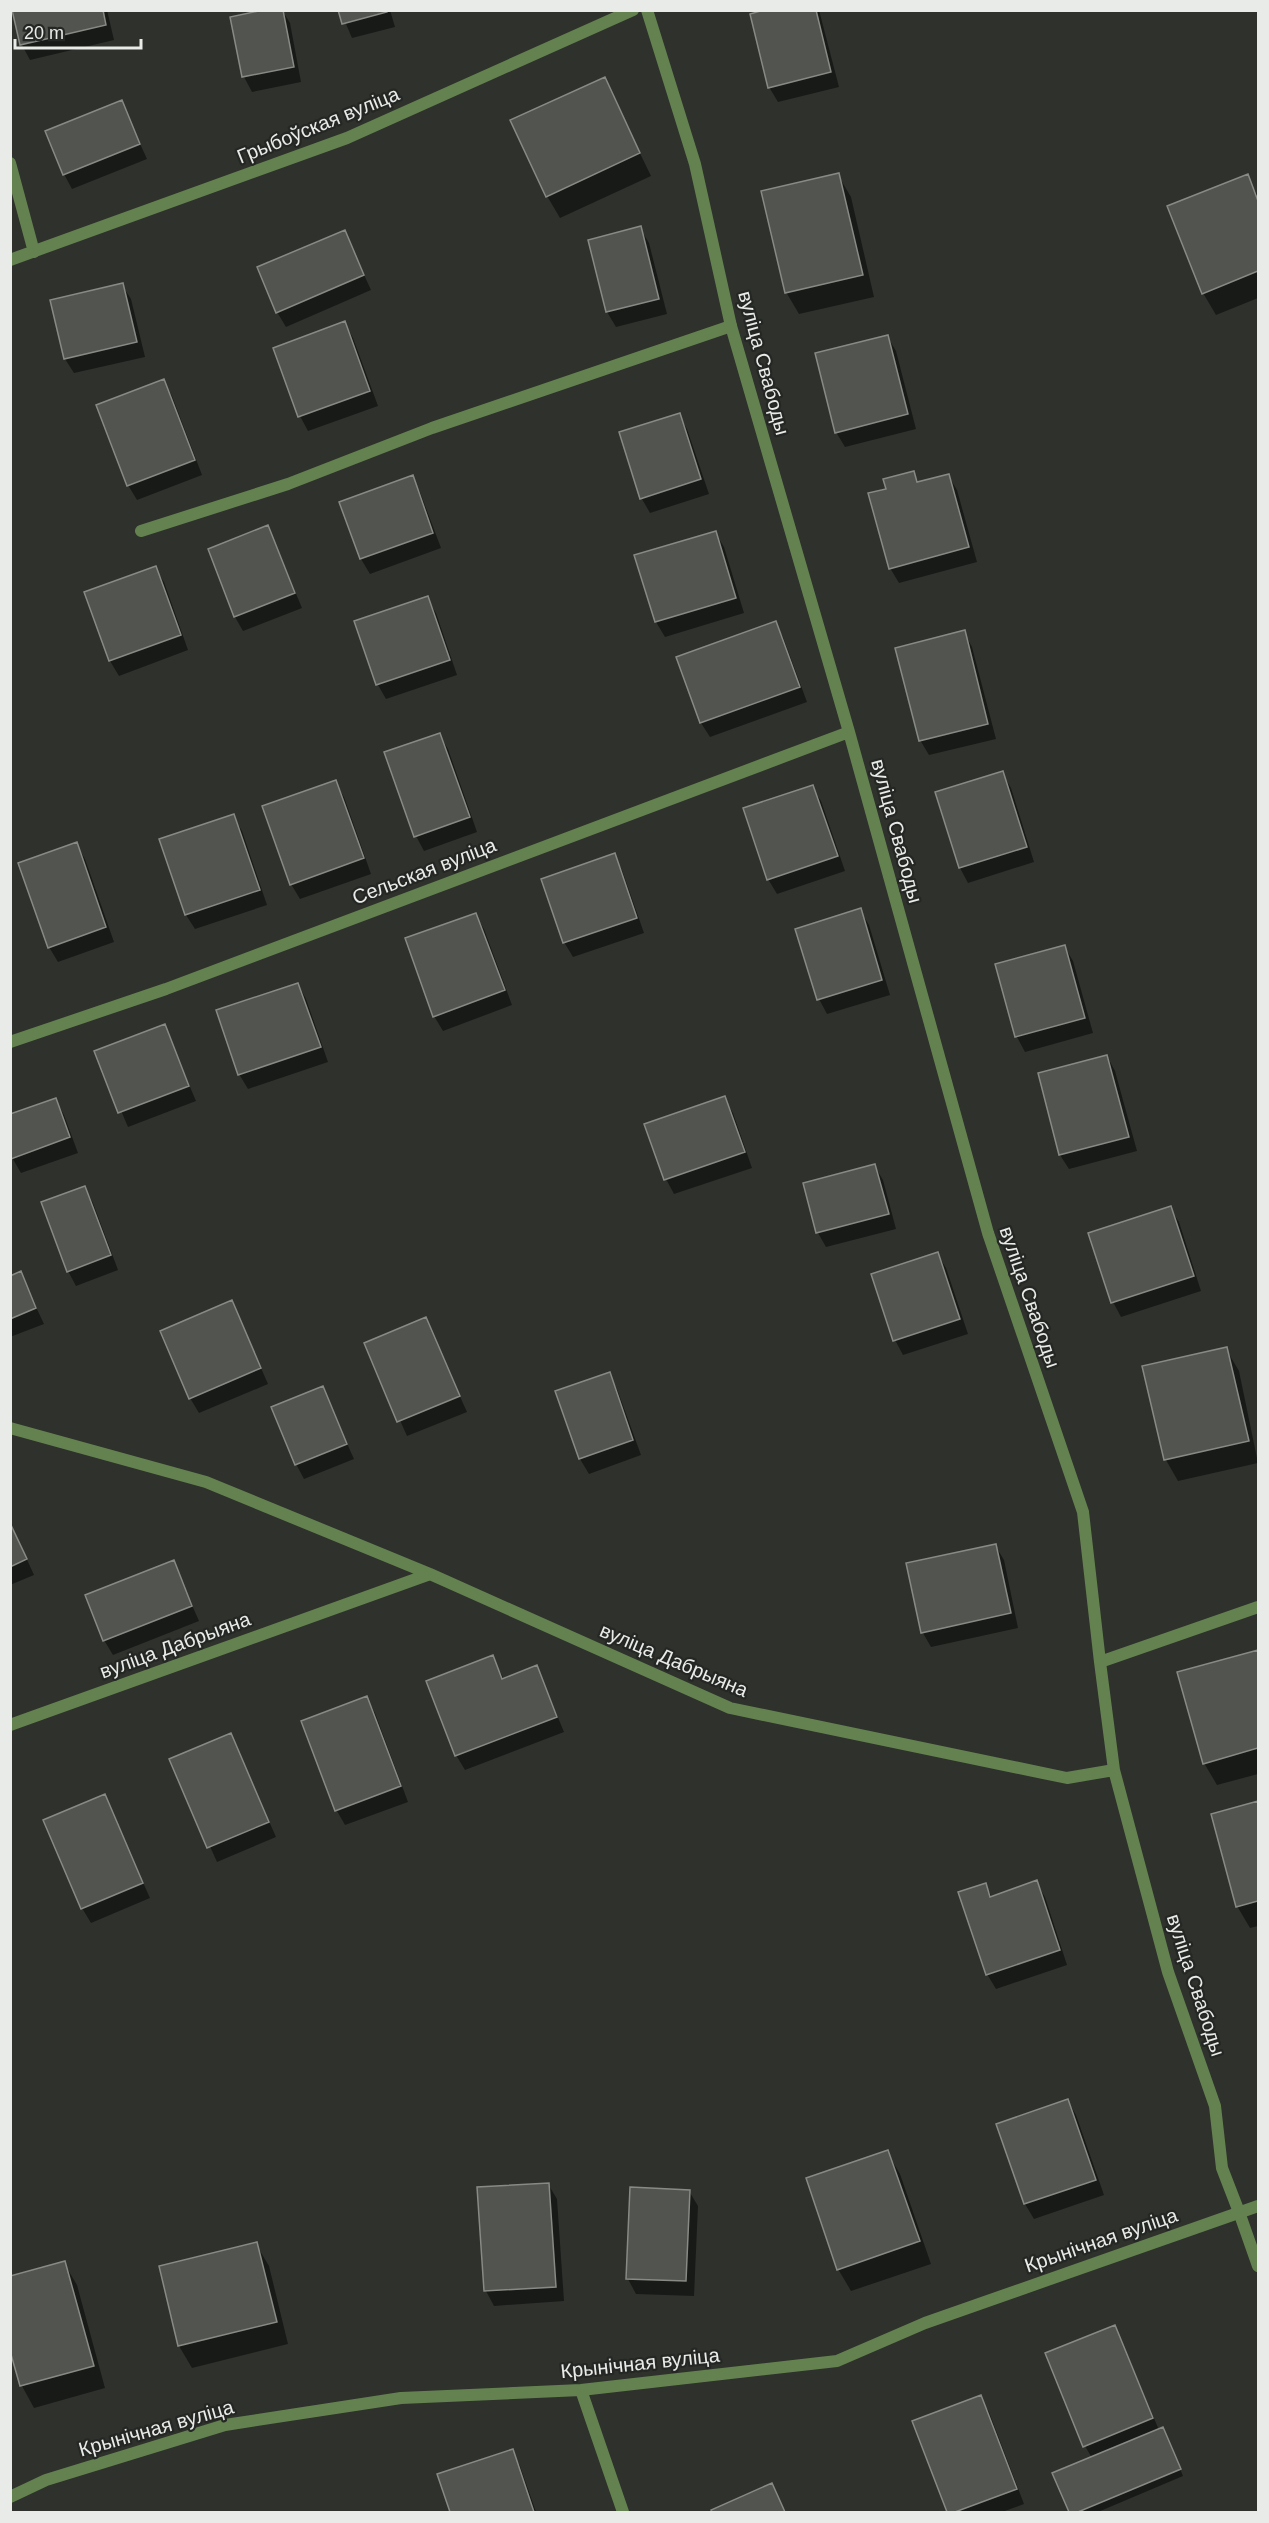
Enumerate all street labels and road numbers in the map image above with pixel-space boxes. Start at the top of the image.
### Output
street label: Грыбоўская вуліца [234,82,403,168]
street label: вуліца Свабоды [734,289,794,437]
street label: вуліца Свабоды [867,757,927,905]
street label: Сельская вуліца [349,833,500,909]
street label: вуліца Свабоды [995,1223,1065,1371]
street label: вуліца Дабрыяна [97,1607,254,1682]
street label: вуліца Дабрыяна [597,1619,752,1701]
street label: вуліца Свабоды [1163,1911,1229,2059]
street label: Крынічная вуліца [1022,2203,1181,2276]
street label: Крынічная вуліца [559,2344,722,2382]
street label: Крынічная вуліца [76,2395,237,2461]

